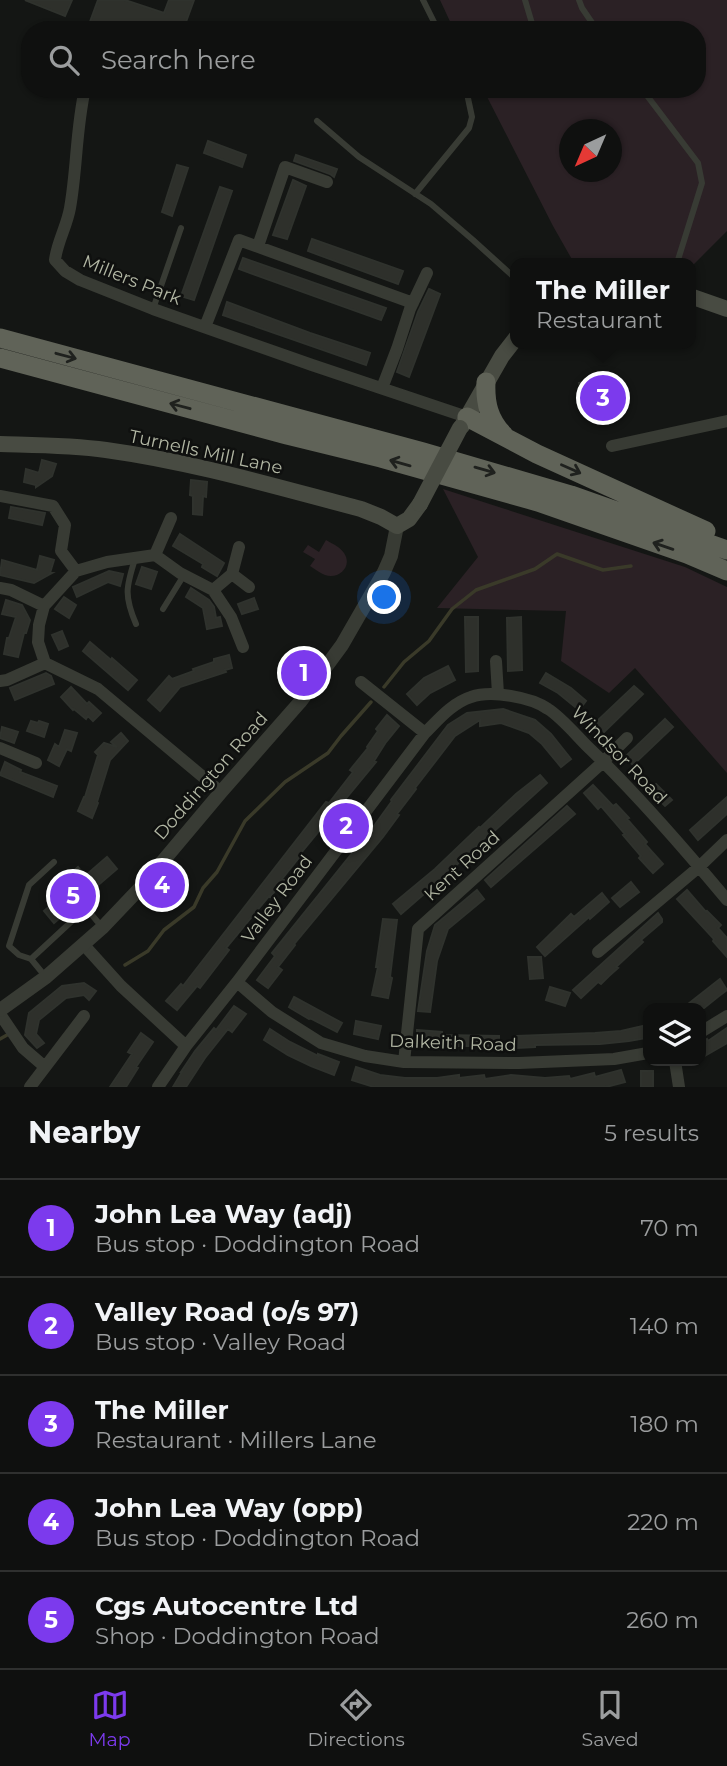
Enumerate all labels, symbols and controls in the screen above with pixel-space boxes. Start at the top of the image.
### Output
search box [21,21,706,98]
icon: search [45,41,83,79]
text: Search here [101,44,256,76]
north arrow [559,119,622,182]
street label: Millers Park [79,250,185,310]
popup [510,258,696,349]
text: The Miller [536,274,670,306]
text: Restaurant [536,306,662,334]
one-way arrow [54,350,77,363]
pin: 3 [580,372,626,424]
one-way arrow [169,399,191,412]
street label: Turnells Mill Lane [127,425,285,479]
one-way arrow [389,456,412,469]
one-way arrow [560,463,582,476]
one-way arrow [474,464,496,477]
one-way arrow [653,539,675,551]
your location [367,580,401,614]
pin: 1 [281,647,327,699]
street label: Windsor Road [567,701,671,809]
street label: Doddington Road [150,708,272,844]
pin: 2 [323,800,369,852]
street label: Kent Road [420,826,504,906]
street label: Valley Road [237,851,317,947]
pin: 4 [139,859,185,911]
pin: 5 [50,870,96,922]
map controls [643,1003,706,1066]
button: layers [643,1003,706,1066]
street label: Dalkeith Road [389,1030,517,1056]
text: Nearby [28,1114,140,1151]
text: 5 results [604,1119,699,1147]
text: John Lea Way (adj) [95,1198,353,1230]
text: 1 [46,1214,56,1242]
text: 70 m [640,1214,699,1242]
text: Bus stop · Doddington Road [95,1230,420,1258]
text: Valley Road (o/s 97) [95,1296,359,1328]
text: 2 [44,1312,58,1340]
text: 140 m [630,1312,699,1340]
text: Bus stop · Valley Road [95,1328,346,1356]
text: The Miller [95,1394,229,1426]
text: 3 [44,1410,58,1438]
text: 180 m [630,1410,699,1438]
text: Restaurant · Millers Lane [95,1426,377,1454]
text: John Lea Way (opp) [95,1492,363,1524]
text: 4 [43,1508,59,1536]
text: 220 m [627,1508,699,1536]
text: Bus stop · Doddington Road [95,1524,420,1552]
text: Cgs Autocentre Ltd [95,1590,358,1622]
text: 5 [44,1606,58,1634]
text: 260 m [626,1606,699,1634]
text: Shop · Doddington Road [95,1622,380,1650]
tab: Map [88,1686,131,1751]
tab: Directions [307,1686,405,1751]
tab: Saved [582,1686,639,1751]

